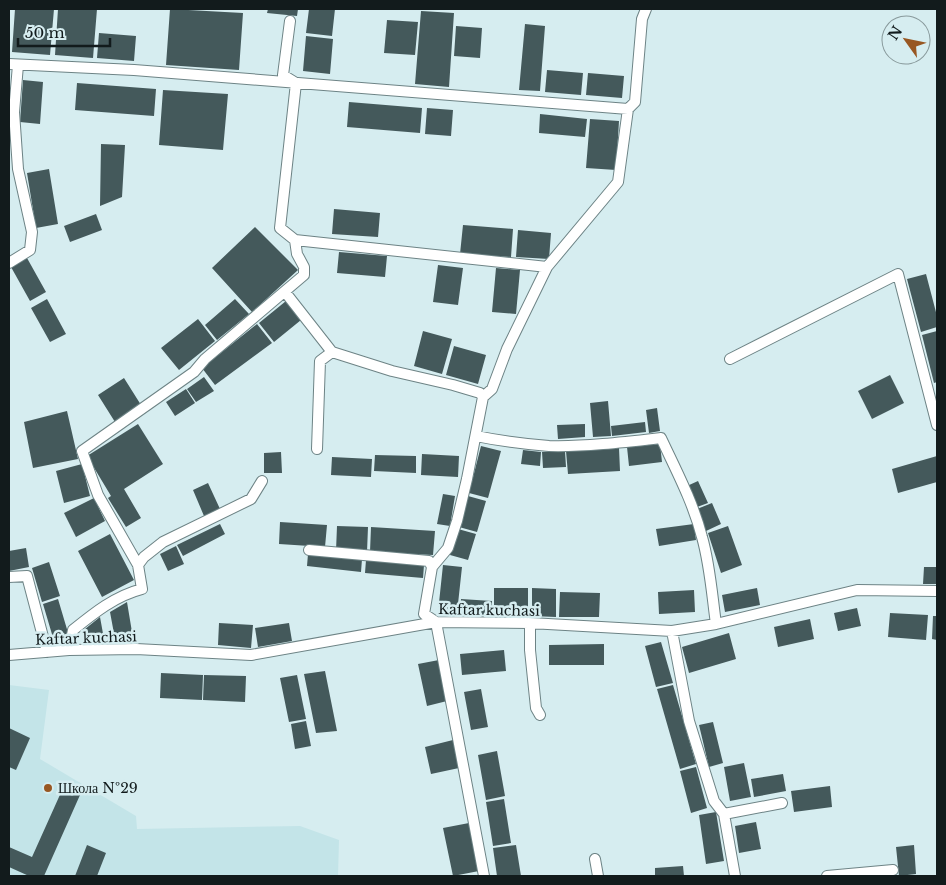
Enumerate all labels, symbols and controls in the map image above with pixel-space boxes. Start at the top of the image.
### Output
scale bar [18,15,110,47]
north arrow [881,15,931,65]
text: N [884,22,906,43]
text: 50 m [25,23,65,42]
street label: Kaftar kuchasi [438,600,540,620]
street label: Kaftar kuchasi [35,627,137,649]
place label: Школа №29 [58,779,138,797]
marker: Школа №29 [42,782,54,794]

